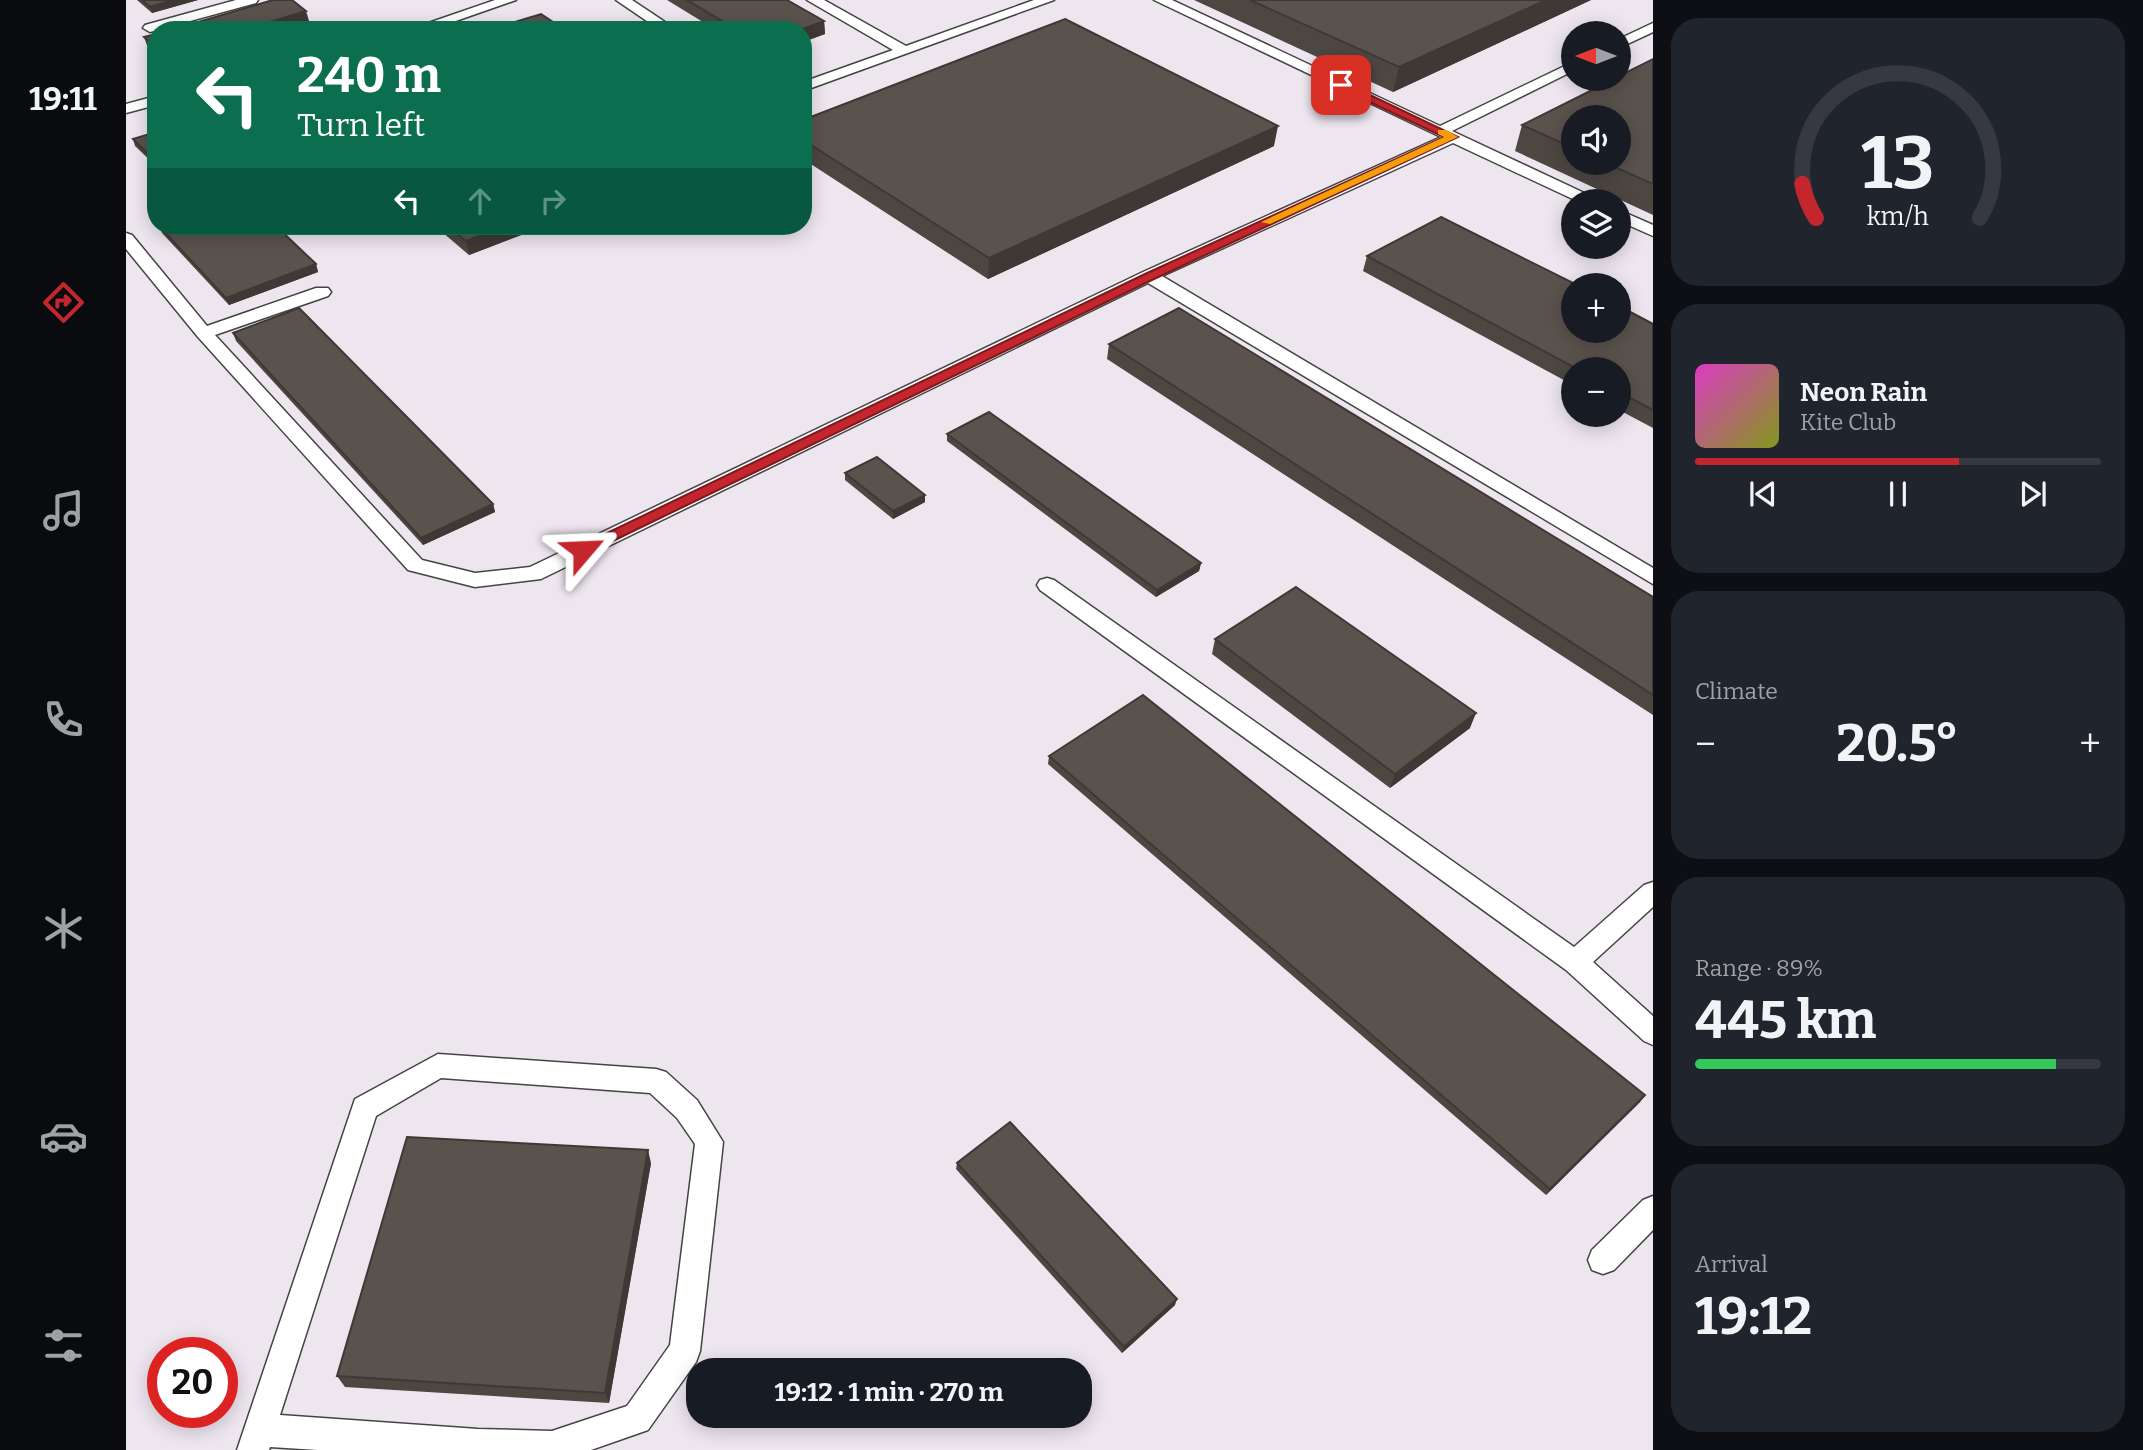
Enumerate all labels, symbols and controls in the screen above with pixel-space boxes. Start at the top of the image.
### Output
north arrow [1561,21,1631,91]
map controls [1561,21,1631,427]
text: 240 m [297,46,441,105]
icon: left [182,49,273,140]
pin [1311,55,1371,115]
icon: arrive [1322,66,1360,104]
text: 19:11 [29,80,97,118]
button: sound [1561,105,1631,175]
text: Turn left [297,106,425,144]
text: 13 [1861,121,1935,208]
icon: left [388,182,426,220]
icon: ahead [461,182,499,220]
icon: right [534,182,572,220]
button: layers [1561,189,1631,259]
text: km/h [1867,202,1929,232]
button: + [1561,273,1631,343]
icon: directions [39,278,88,327]
button: − [1561,357,1631,427]
text: Neon Rain [1800,377,1927,408]
text: Kite Club [1800,408,1896,436]
icon: previous [1744,475,1782,513]
icon: pause [1879,475,1917,513]
icon: next [2014,475,2052,513]
icon: music [39,486,88,535]
position arrow [546,513,620,587]
text: Climate [1695,677,1778,705]
icon: phone [39,695,88,744]
text: 20.5° [1836,712,1959,775]
text: − [1695,721,1716,767]
text: + [2079,721,2101,767]
icon: climate [39,904,88,953]
text: Range · 89% [1695,954,1823,982]
text: 445 km [1695,989,1876,1052]
icon: car [39,1112,88,1161]
text: Arrival [1695,1250,1768,1278]
text: 19:12 [1695,1285,1812,1348]
icon: filters [39,1321,88,1370]
speed limit sign: 20 [147,1337,238,1428]
text: 19:12 · 1 min · 270 m [774,1377,1004,1408]

